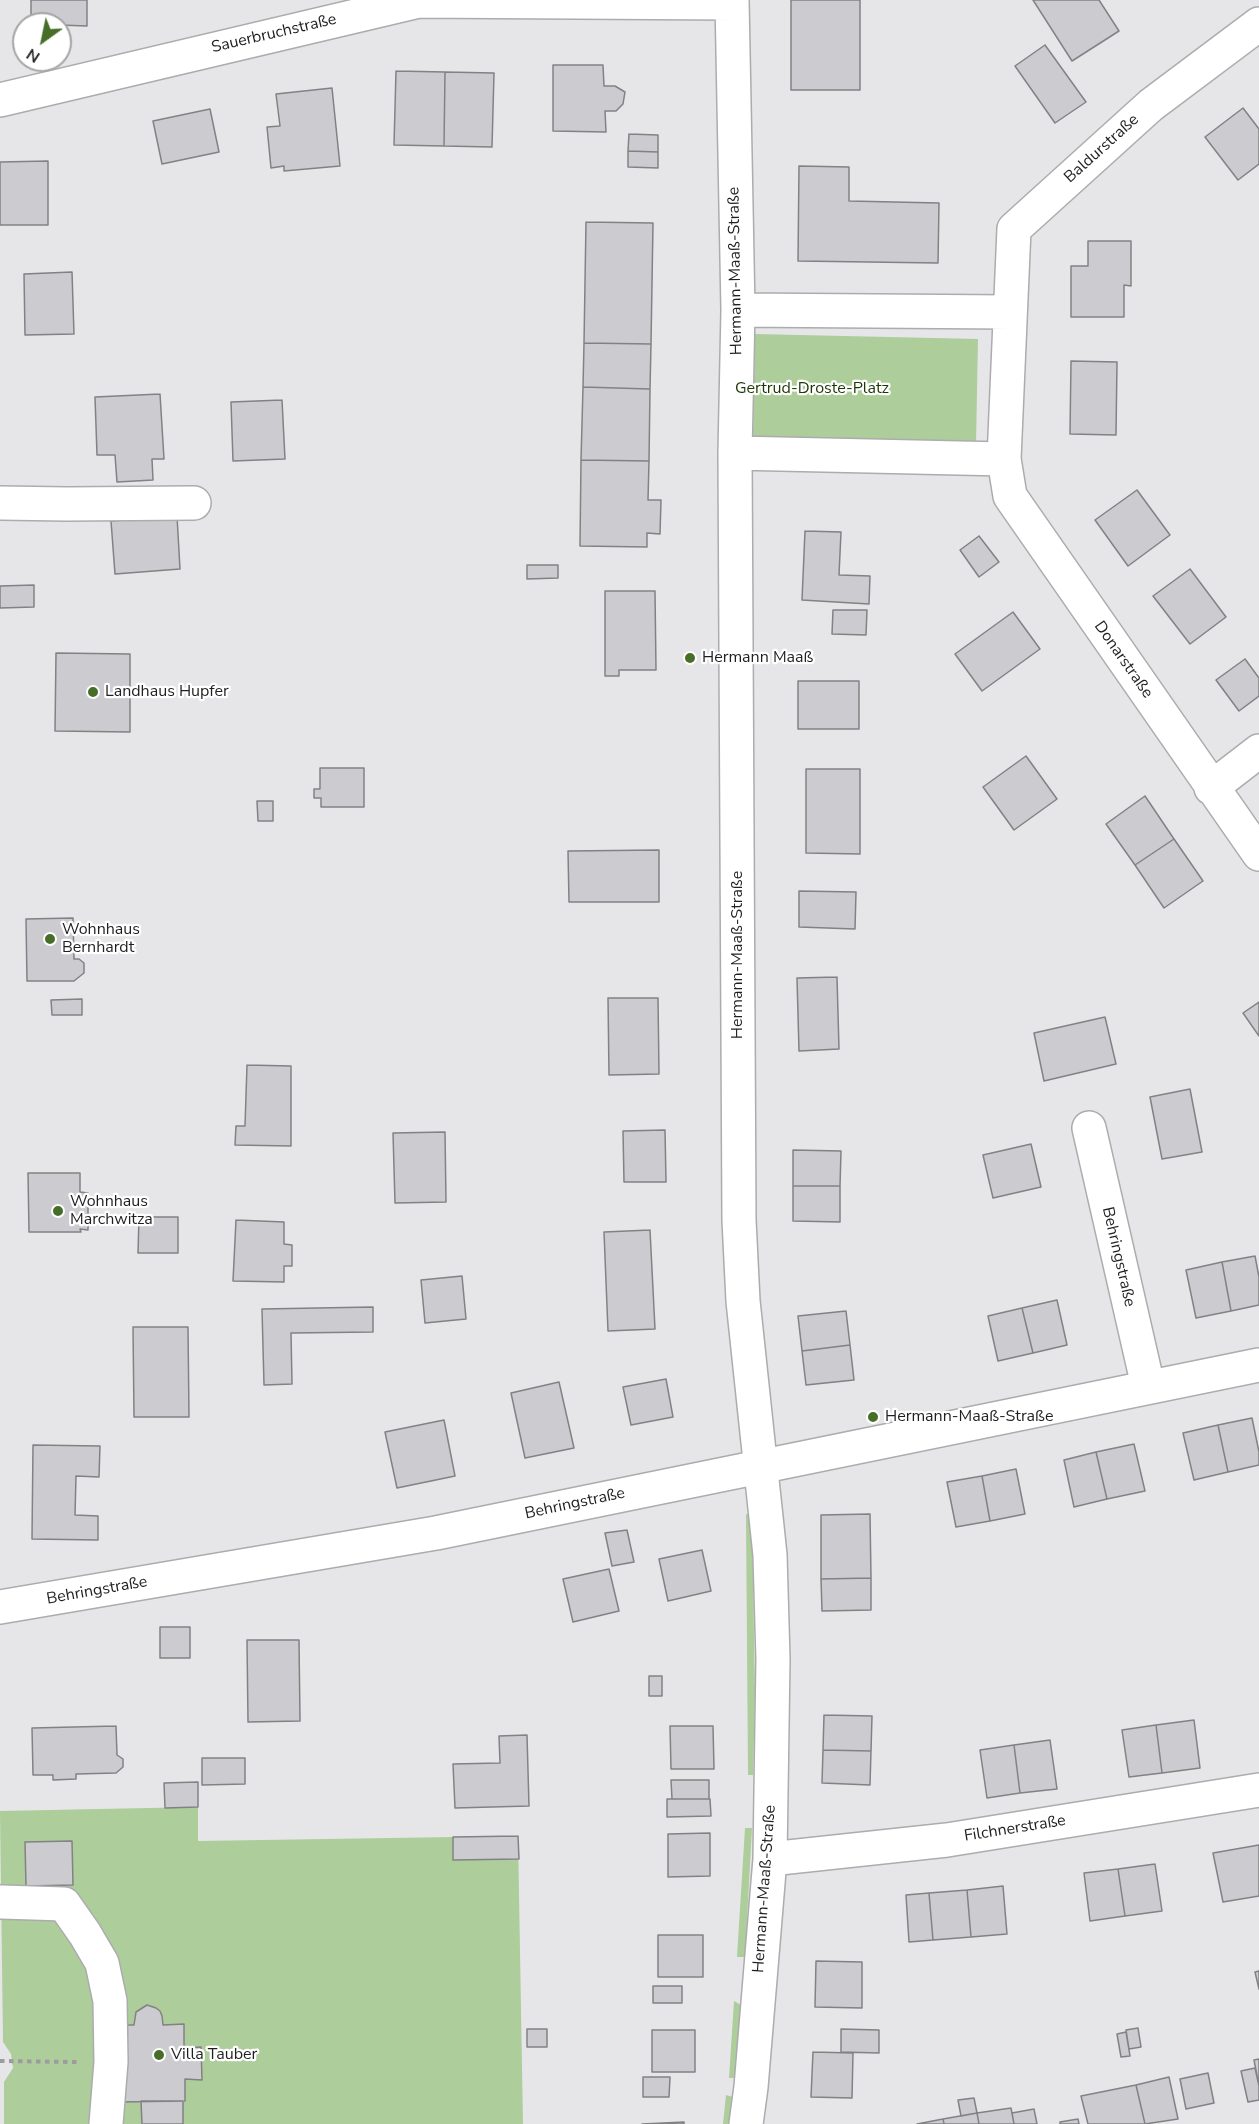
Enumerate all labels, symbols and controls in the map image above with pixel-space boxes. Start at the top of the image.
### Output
street label: Sauerbruchstraße [210,10,338,58]
north arrow [12,12,72,72]
text: N [22,43,44,68]
street label: Baldurstraße [1061,111,1143,187]
street label: Hermann-Maaß-Straße [725,187,747,355]
park label: Gertrud-Droste-Platz [735,379,889,399]
street label: Donarstraße [1089,618,1157,702]
place label: Hermann Maaß [702,648,813,668]
marker: Hermann Maaß [683,651,697,665]
place label: Landhaus Hupfer [105,682,229,702]
marker: Landhaus Hupfer [86,685,100,699]
street label: Hermann-Maaß-Straße [728,871,748,1039]
place label: Wohnhaus Bernhardt [62,920,140,958]
marker: Wohnhaus Bernhardt [43,932,57,946]
place label: Wohnhaus Marchwitza [70,1192,153,1230]
marker: Wohnhaus Marchwitza [51,1204,65,1218]
street label: Behringstraße [1097,1205,1139,1309]
place label: Hermann-Maaß-Straße [885,1407,1053,1427]
marker: Hermann-Maaß-Straße [866,1410,880,1424]
street label: Behringstraße [523,1484,627,1524]
street label: Behringstraße [45,1573,149,1609]
street label: Hermann-Maaß-Straße [750,1804,780,1974]
street label: Filchnerstraße [963,1811,1067,1847]
place label: Villa Tauber [171,2045,257,2065]
marker: Villa Tauber [152,2048,166,2062]

